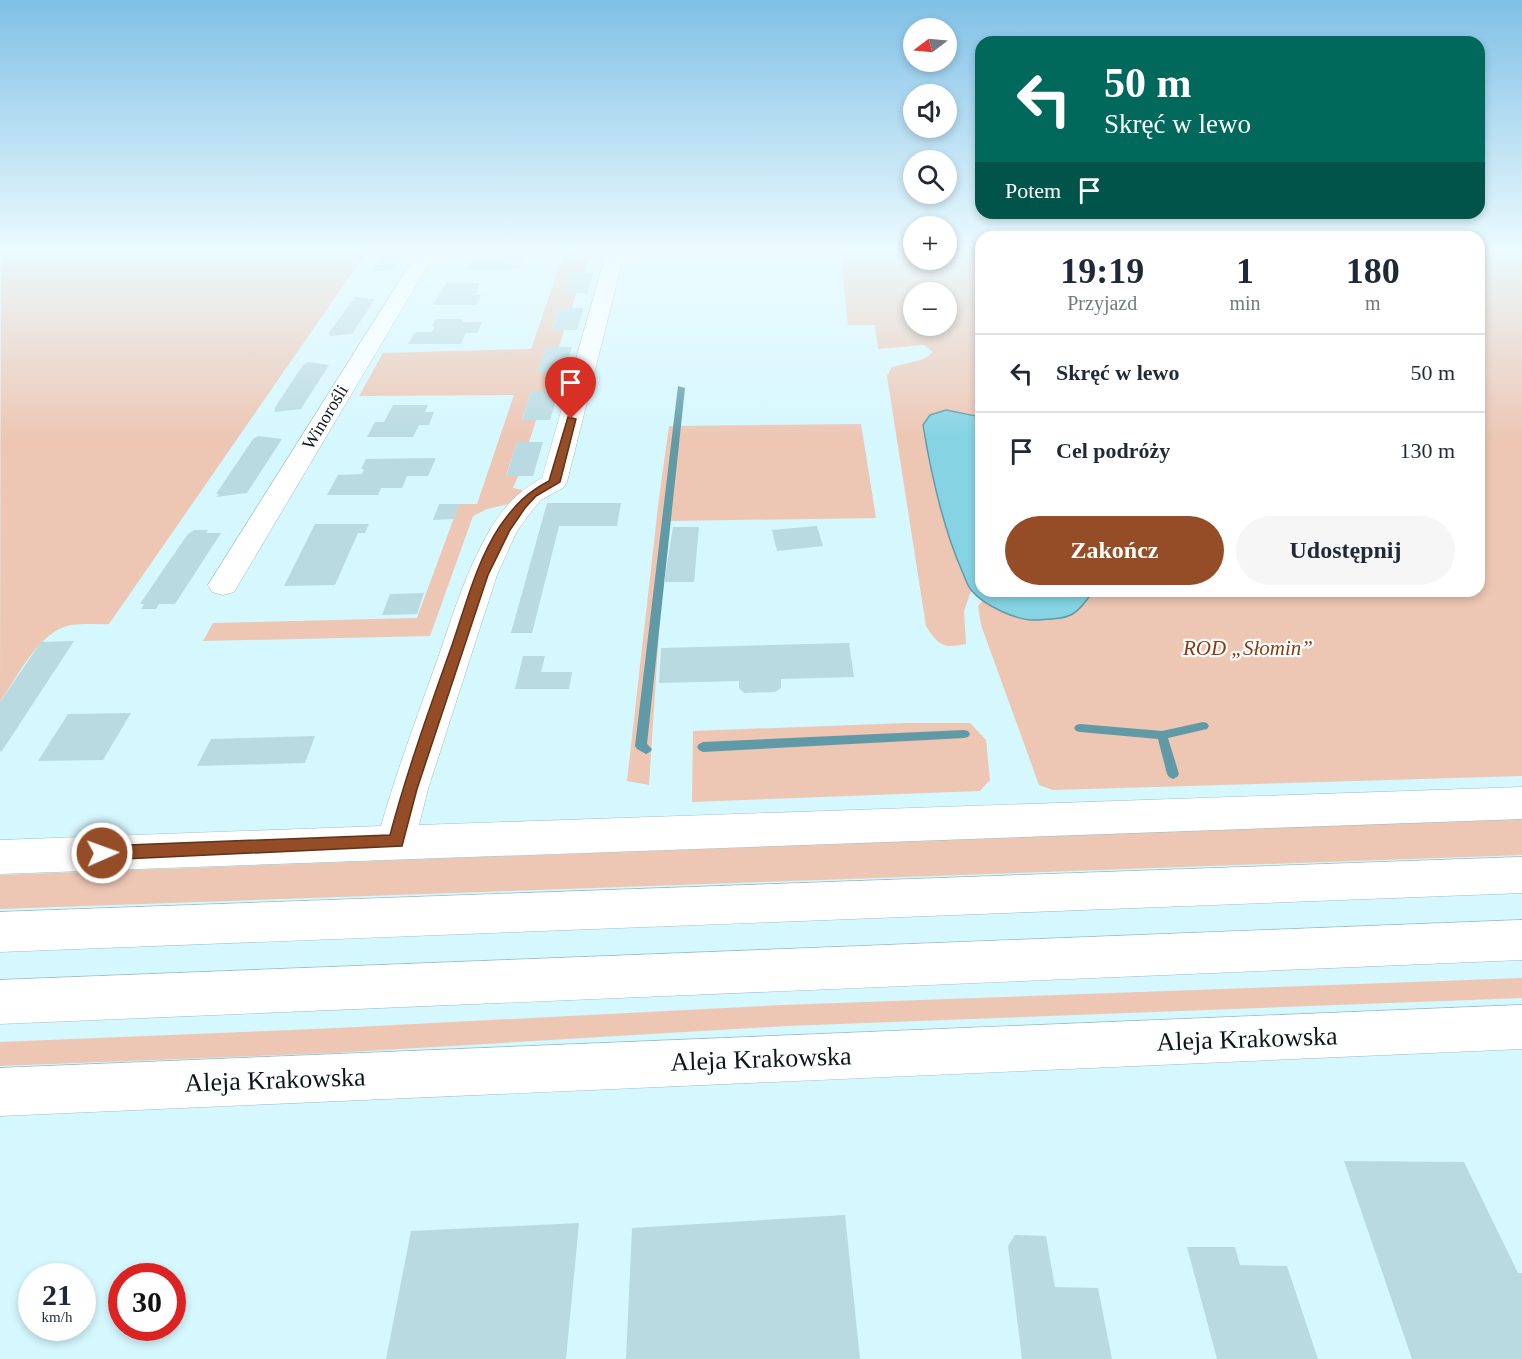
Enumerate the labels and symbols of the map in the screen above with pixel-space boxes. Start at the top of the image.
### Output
north arrow [903,18,957,72]
pin [545,357,596,419]
street label: Winorośli [298,381,352,453]
park label: ROD „Słomin” [1182,636,1313,660]
position arrow [70,821,134,885]
street label: Aleja Krakowska [1156,1021,1339,1057]
street label: Aleja Krakowska [670,1041,853,1077]
street label: Aleja Krakowska [184,1062,367,1098]
speed limit sign: 30 [108,1263,186,1341]

